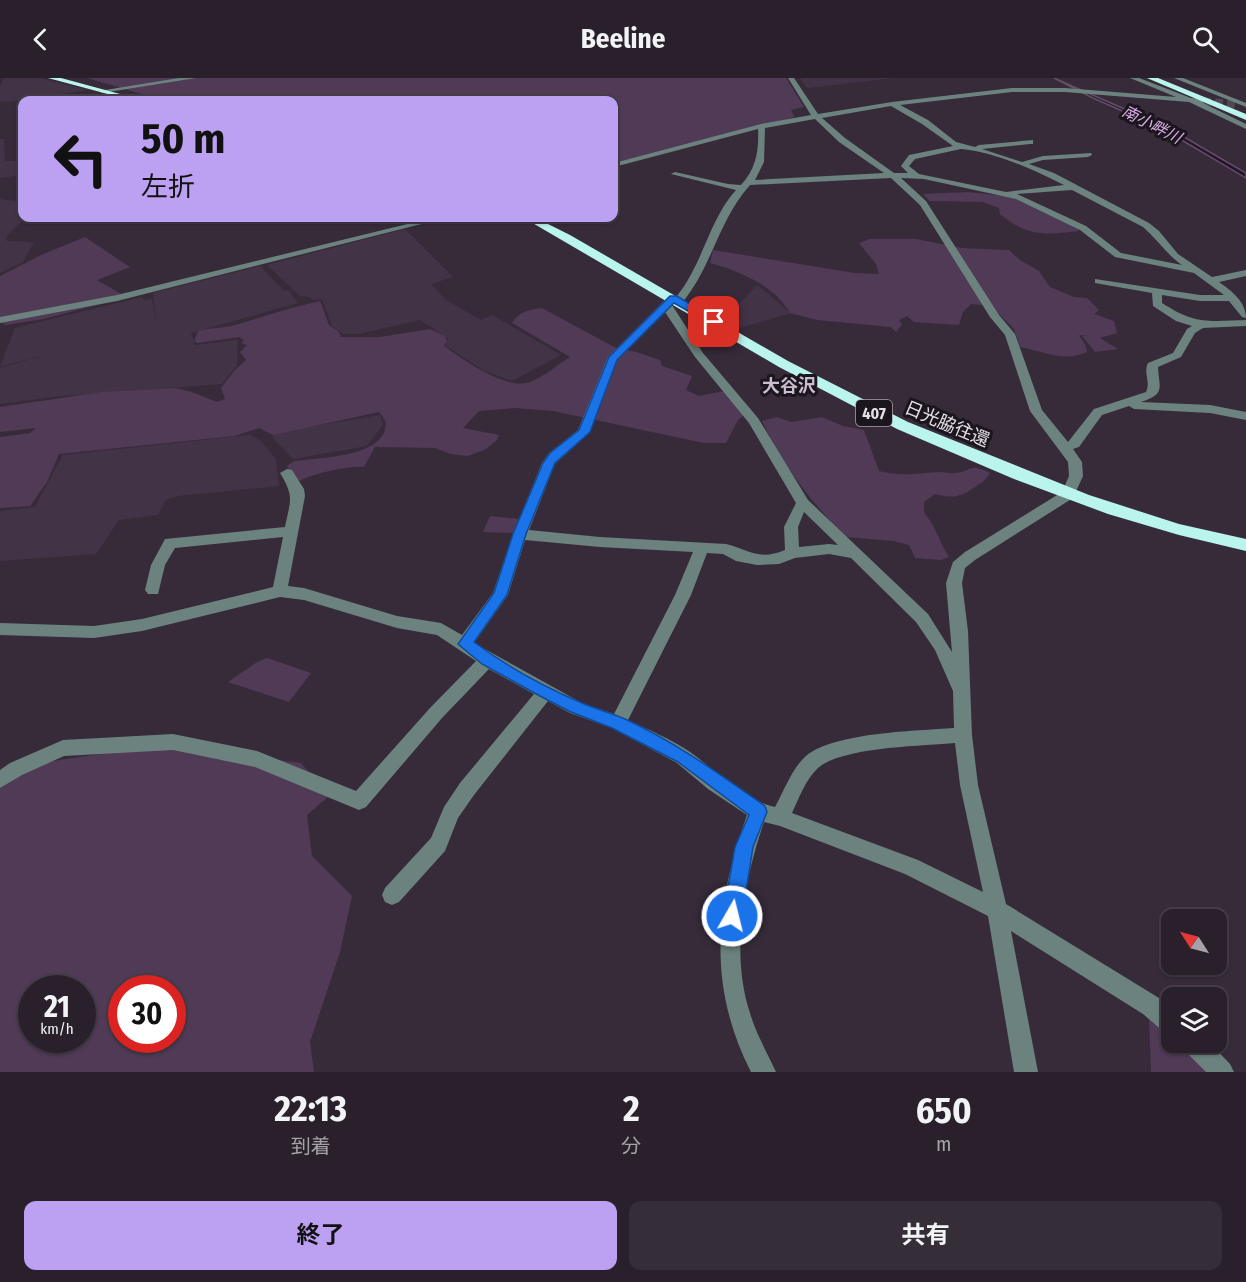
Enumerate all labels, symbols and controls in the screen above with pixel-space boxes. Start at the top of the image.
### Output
icon: back [24,23,57,56]
text: Beeline [581,23,665,55]
icon: search [1189,23,1222,56]
water label: 南小畔川 [1119,101,1186,148]
text: 50 m [141,114,225,164]
icon: left [42,120,120,198]
text: 左折 [141,171,195,203]
pin [688,296,739,347]
icon: arrive [697,305,730,338]
district label: 大谷沢 [762,375,816,397]
street label: 日光脇往還 [901,396,993,452]
road number: 407 [856,400,892,426]
position arrow [700,884,764,948]
north arrow [1161,909,1227,975]
map controls [1161,909,1227,1053]
speed limit sign: 30 [108,975,186,1053]
button: layers [1161,987,1227,1053]
text: 21 [44,989,70,1025]
text: km/h [40,1020,74,1038]
text: 22:13 [274,1087,347,1131]
text: 2 [623,1087,640,1131]
text: 650 [916,1089,972,1133]
text: m [936,1132,951,1156]
text: 到着 [291,1134,331,1158]
text: 分 [621,1134,641,1158]
button: 終了 [24,1201,617,1270]
button: 共有 [629,1201,1222,1270]

